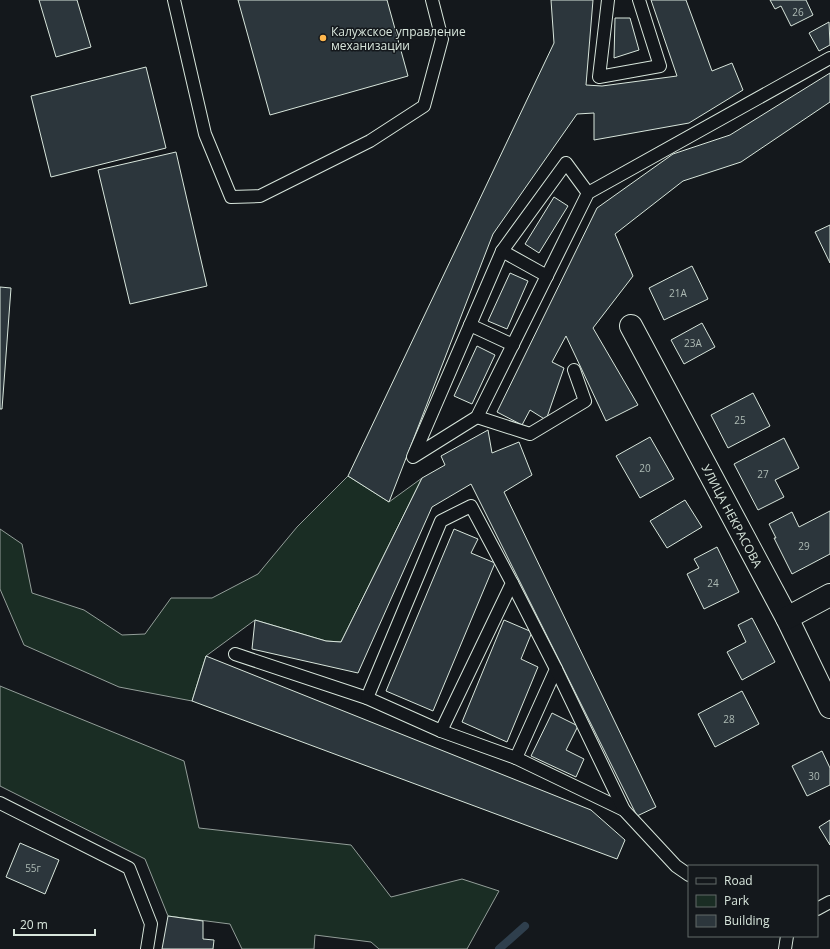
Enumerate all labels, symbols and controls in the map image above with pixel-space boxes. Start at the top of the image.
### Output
house number: 26 [792,5,804,19]
place label: Калужское управление механизации [331,23,466,54]
marker: Калужское управление механизации [318,33,328,43]
house number: 21А [669,286,688,300]
house number: 23А [684,336,703,350]
house number: 25 [734,413,746,427]
house number: 20 [639,461,651,475]
street label: УЛИЦА НЕКРАСОВА [698,462,767,571]
house number: 27 [757,467,769,481]
house number: 29 [798,539,810,553]
house number: 24 [707,576,719,590]
house number: 28 [723,712,735,726]
house number: 30 [808,769,820,783]
house number: 55г [25,861,42,875]
legend [688,865,818,937]
text: Road [724,872,753,889]
text: Park [724,892,750,909]
scale bar [14,911,95,937]
text: Building [724,912,770,929]
text: 20 m [20,916,48,933]

